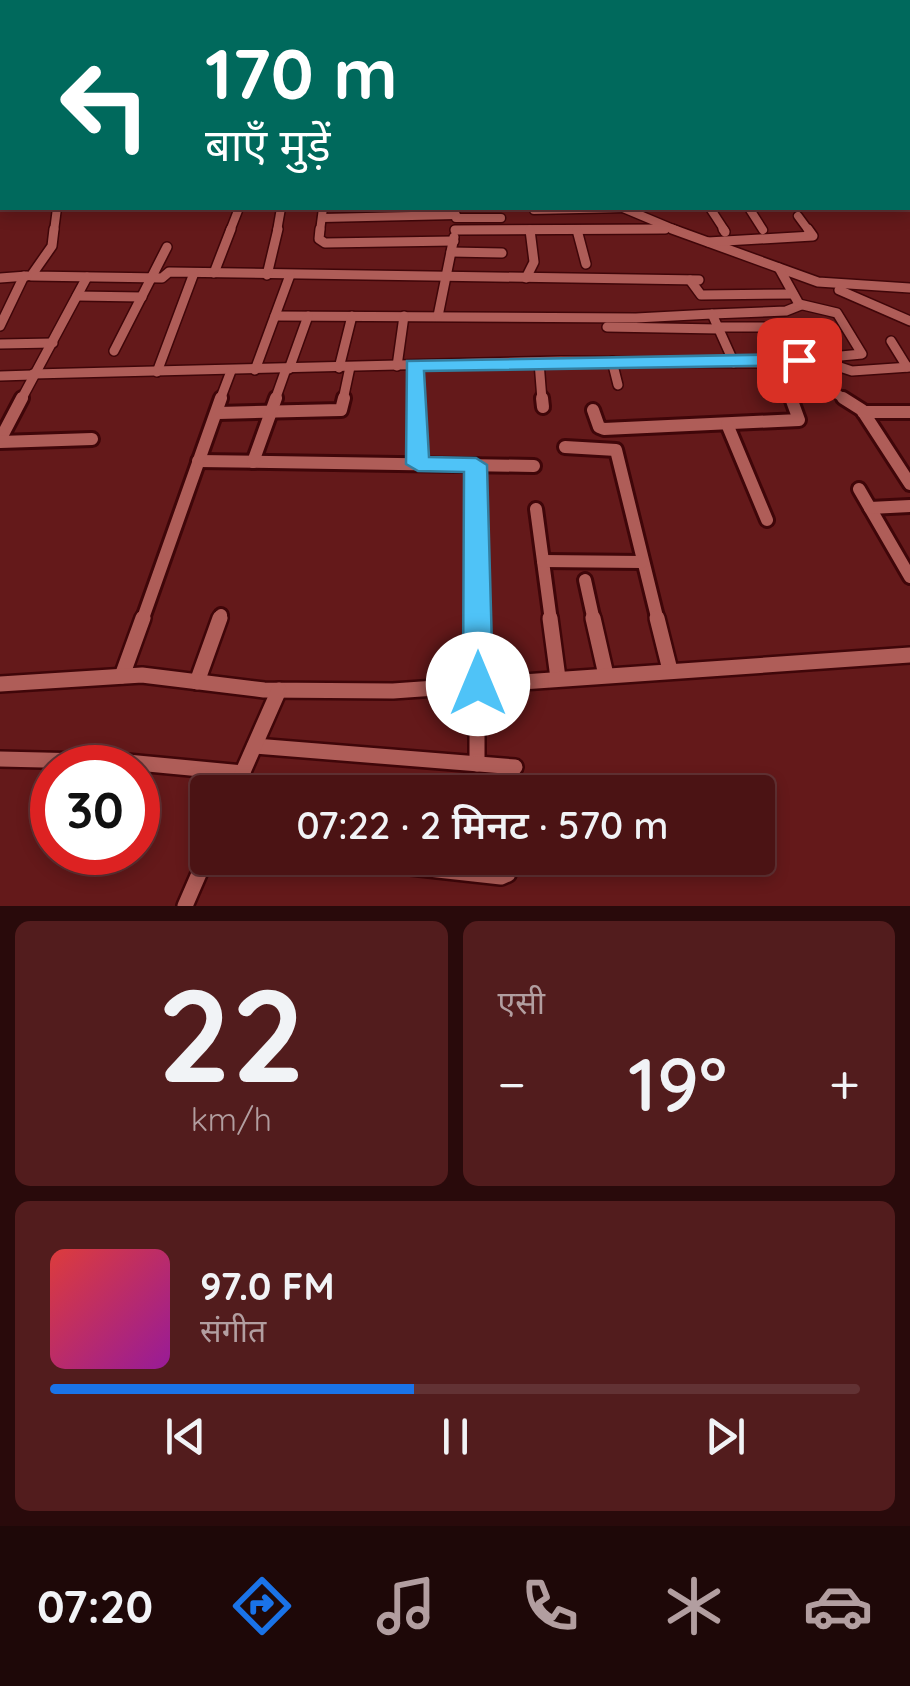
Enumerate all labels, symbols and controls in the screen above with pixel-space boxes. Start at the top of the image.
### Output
text: 170 m [205,29,398,117]
icon: left [40,40,170,170]
text: बाएँ मुड़ें [205,116,331,172]
pin [757,318,842,403]
icon: arrive [772,333,827,388]
position arrow [426,632,530,736]
speed limit sign: 30 [30,745,160,875]
text: 07:22 · 2 मिनट · 570 m [296,801,669,849]
text: 22 [157,952,305,1115]
text: एसी [498,982,545,1022]
text: 19° [628,1036,727,1130]
text: − [498,1049,526,1118]
text: + [829,1049,860,1118]
text: km/h [191,1099,272,1139]
text: 97.0 FM [200,1262,335,1310]
text: संगीत [200,1310,266,1350]
icon: previous [158,1409,213,1464]
icon: pause [428,1409,483,1464]
icon: next [698,1409,753,1464]
icon: directions [227,1571,297,1641]
icon: music [371,1571,441,1641]
icon: phone [515,1571,585,1641]
icon: climate [659,1571,729,1641]
icon: car [803,1571,873,1641]
text: 07:20 [37,1578,153,1634]

